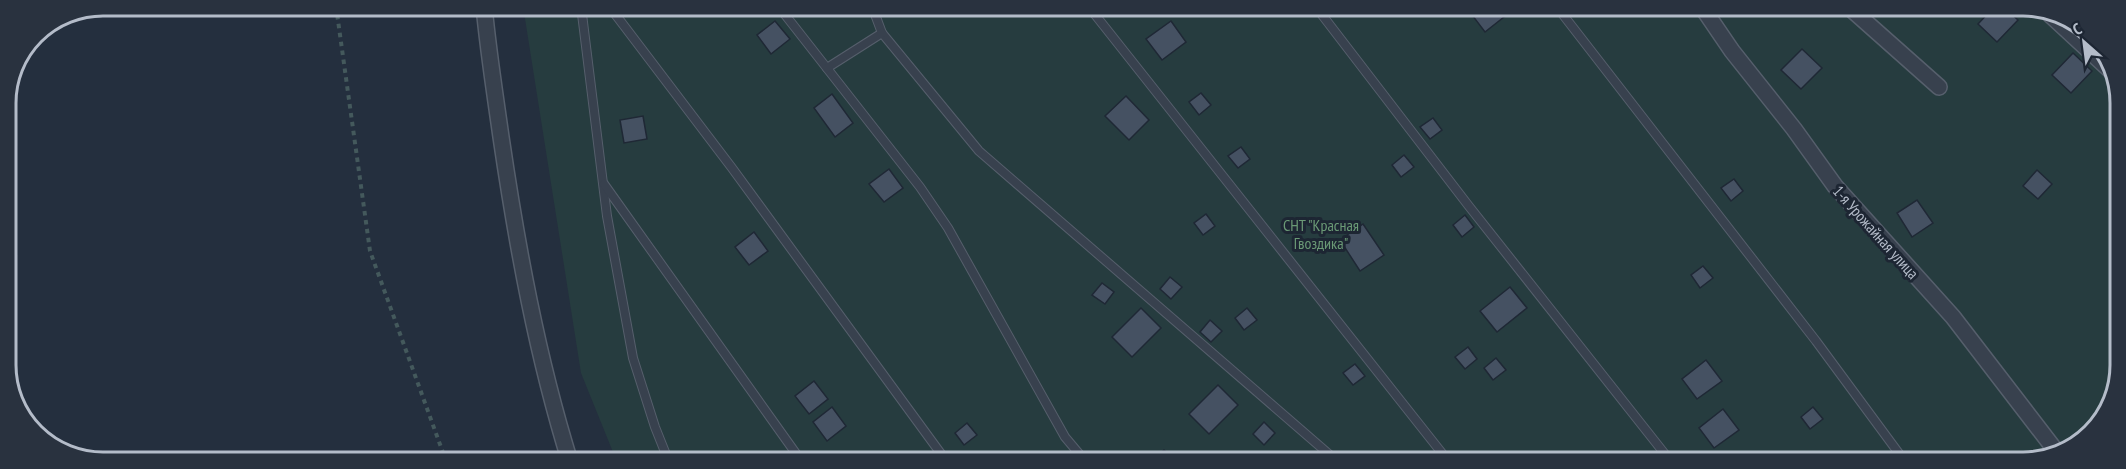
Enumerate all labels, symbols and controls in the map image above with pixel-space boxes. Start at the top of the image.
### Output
north arrow [2054,12,2114,72]
text: С [2069,18,2085,39]
street label: 1-я Урожайная улица [1829,181,1923,283]
park label: СНТ "Красная Гвоздика" [1283,215,1359,253]

